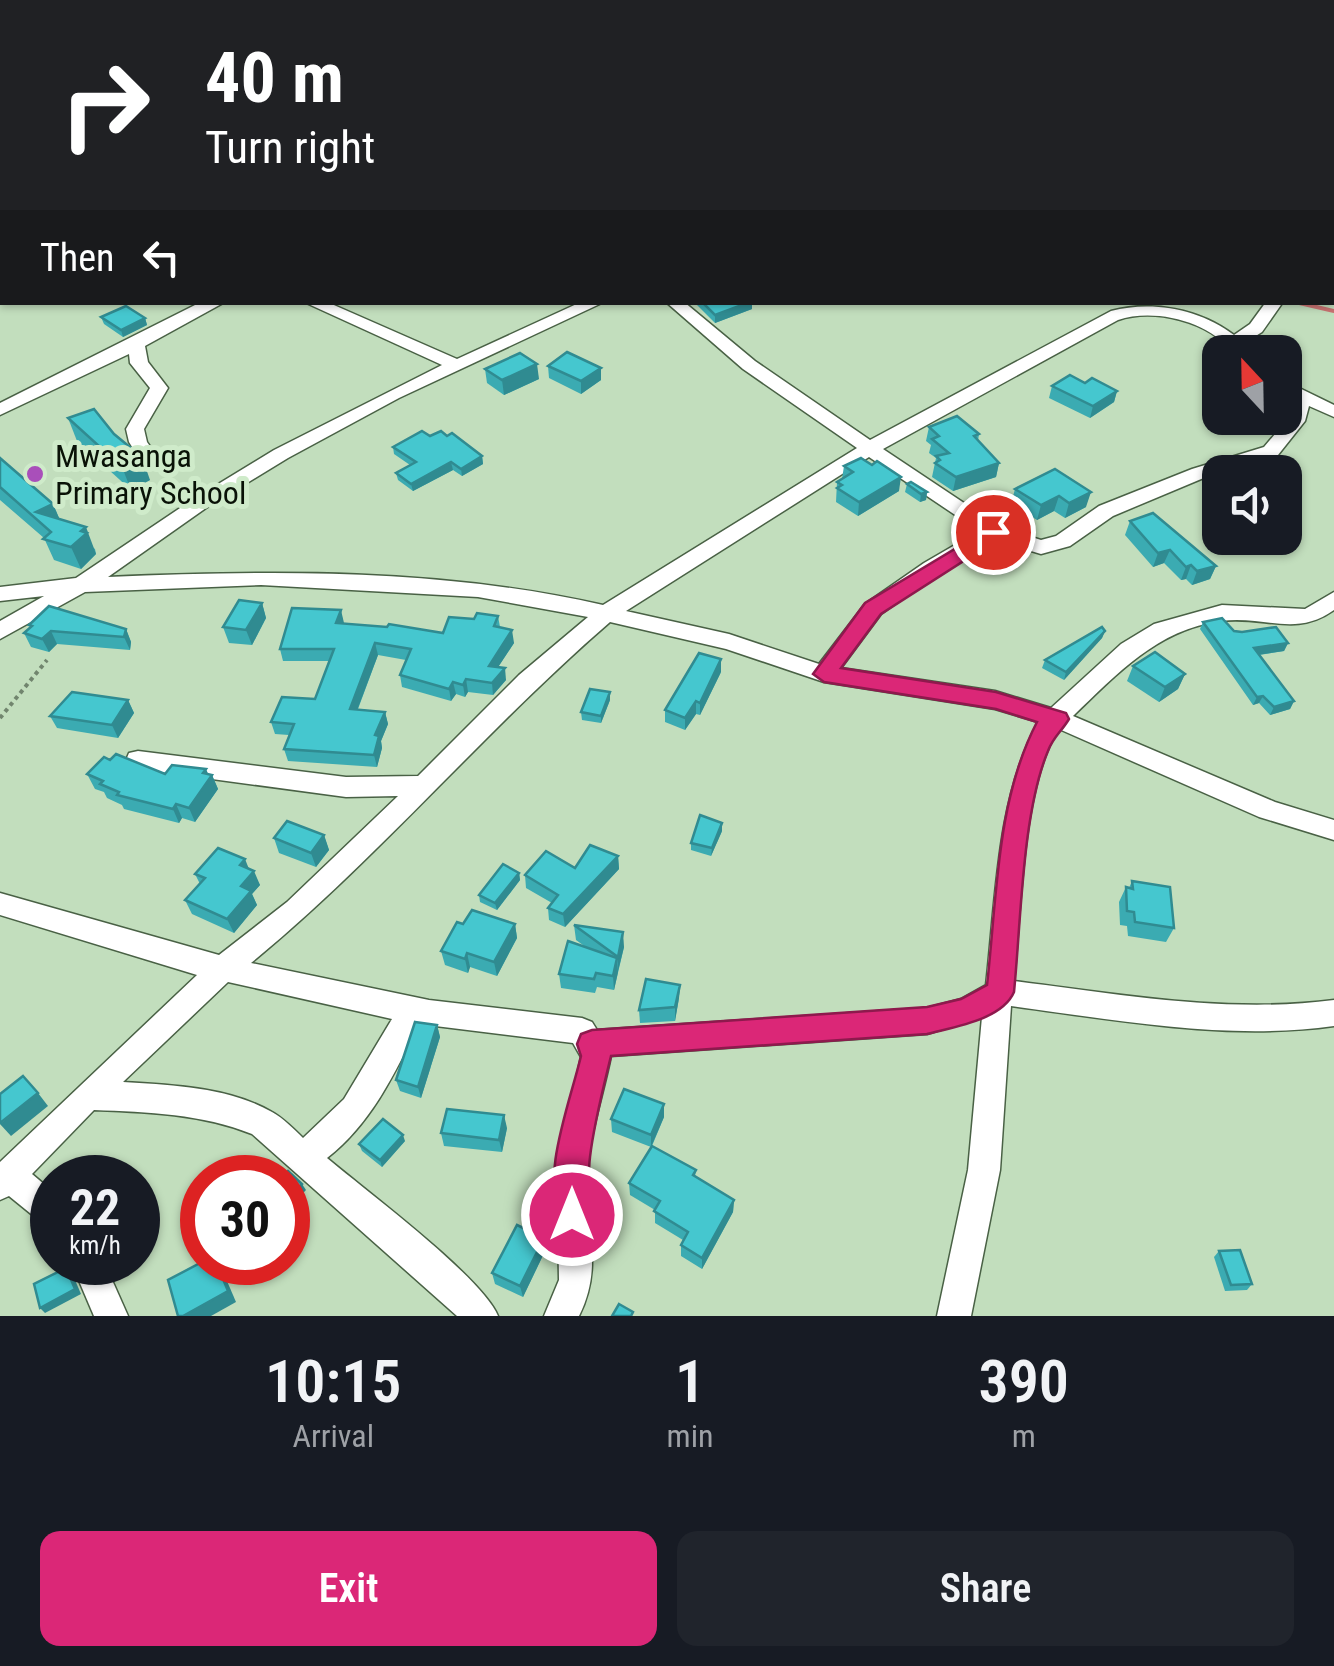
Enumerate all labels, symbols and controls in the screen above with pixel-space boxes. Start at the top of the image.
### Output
text: 40 m [205,37,344,119]
icon: right [40,40,170,170]
text: Turn right [205,121,375,174]
icon: left [134,230,189,285]
text: Then [40,236,114,280]
north arrow [1202,335,1302,435]
map controls [1202,335,1302,555]
place label: Mwasanga Primary School [55,437,246,512]
button: sound [1202,455,1302,555]
marker: Mwasanga Primary School [24,463,46,485]
pin [951,490,1036,575]
icon: arrive [966,505,1021,560]
speed limit sign: 30 [180,1155,310,1285]
position arrow [520,1163,624,1267]
text: 22 [70,1179,120,1237]
text: km/h [69,1231,121,1260]
text: 10:15 [265,1346,402,1417]
text: 1 [675,1346,705,1417]
text: 390 [978,1346,1069,1417]
text: Arrival [293,1417,374,1455]
text: min [667,1417,713,1455]
text: m [1012,1417,1036,1455]
button: Exit [40,1531,657,1646]
button: Share [677,1531,1294,1646]

